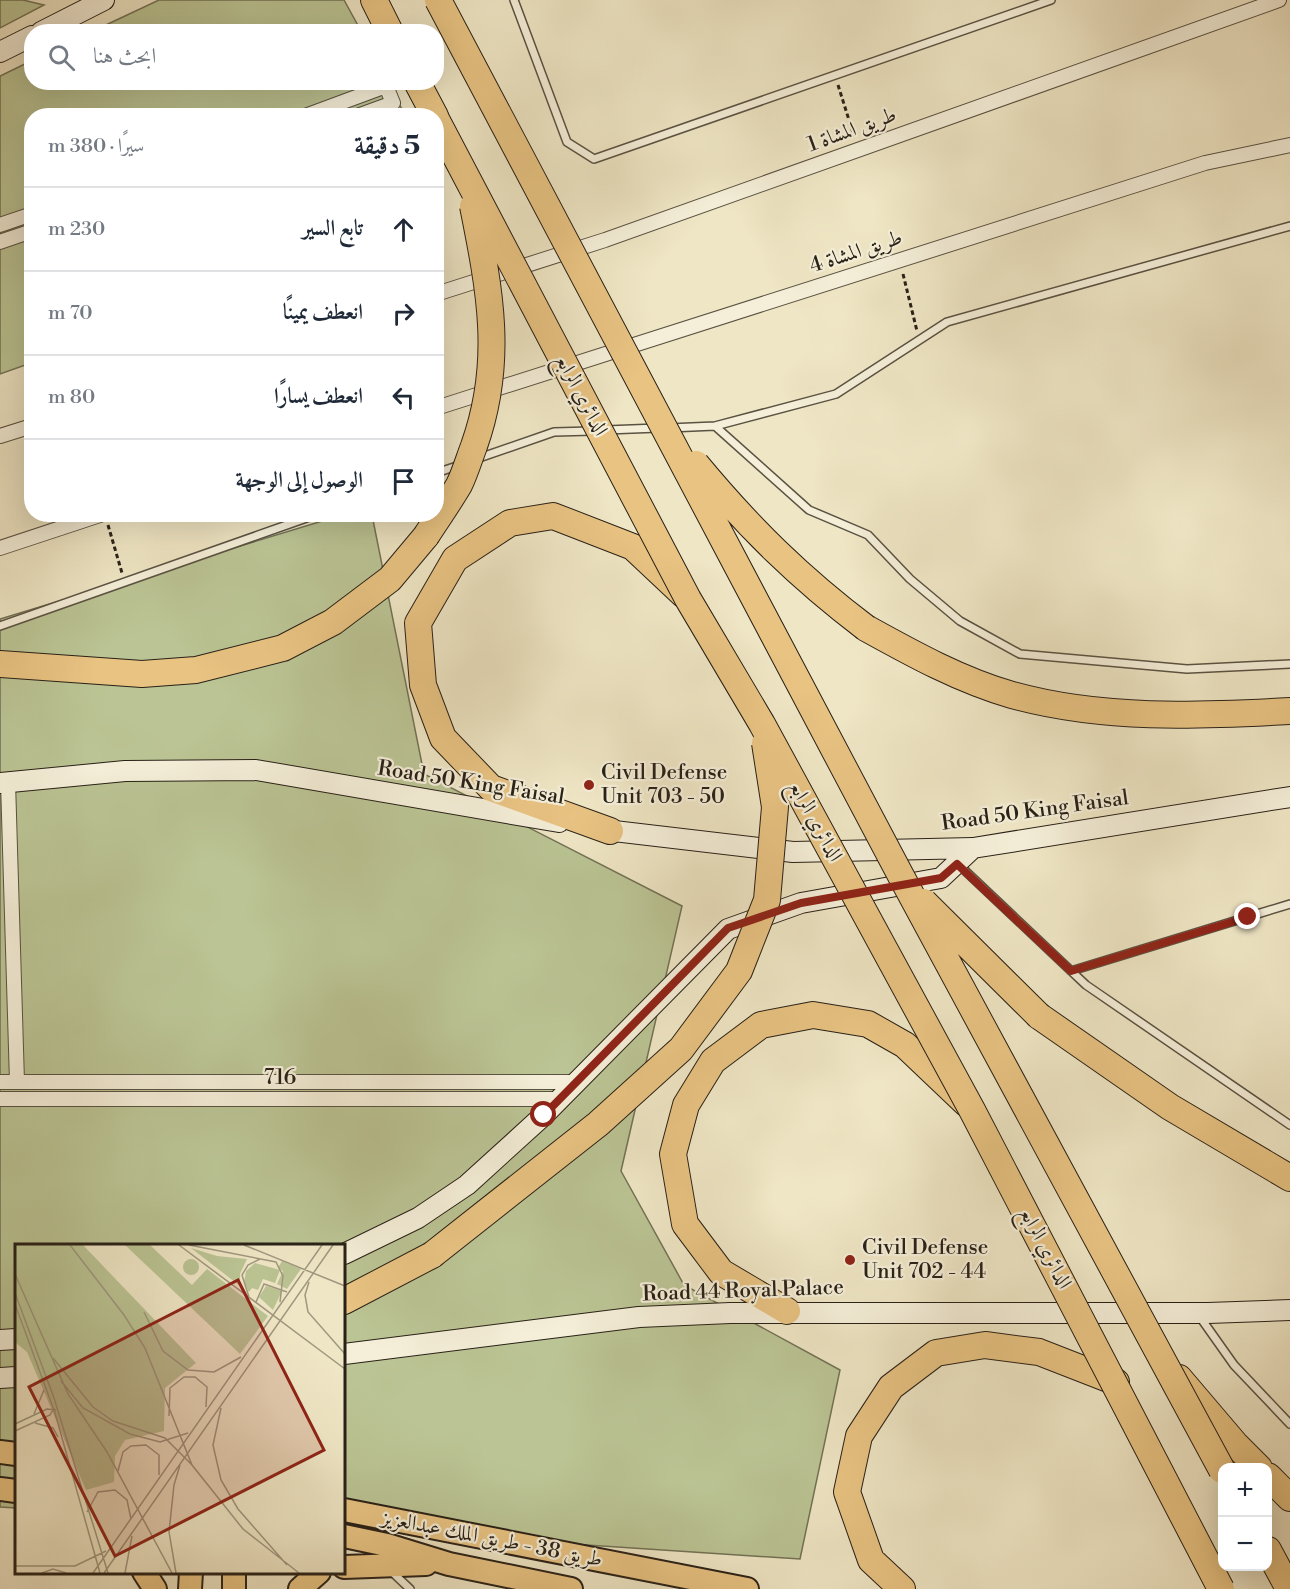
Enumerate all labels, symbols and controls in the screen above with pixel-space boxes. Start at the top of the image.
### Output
search box [24,24,444,90]
icon: search [45,41,78,74]
text: ابحث هنا [93,43,156,70]
street label: طريق المشاة 1 [804,102,900,158]
text: 5 دقيقة [354,130,420,162]
text: سيرًا · 380 m [48,134,144,159]
icon: ahead [387,213,420,246]
text: تابع السير [302,215,363,242]
text: 230 m [48,217,105,242]
street label: طريق المشاة 4 [806,225,906,279]
icon: right [387,297,420,330]
text: انعطف يمينًا [283,299,363,326]
text: 70 m [48,301,93,326]
street label: الدائري الرابع [544,350,613,443]
icon: left [387,381,420,414]
text: انعطف يسارًا [274,383,363,410]
text: 80 m [48,385,95,410]
icon: arrive [387,465,420,498]
text: الوصول إلى الوجهة [235,467,363,494]
street label: Road 50 King Faisal [376,755,566,811]
place label: Civil Defense Unit 703 - 50 [601,760,727,810]
street label: الدائري الرابع [778,776,848,869]
marker: Civil Defense Unit 703 - 50 [582,778,596,792]
street label: Road 50 King Faisal [940,785,1130,837]
route end [1234,903,1260,929]
street label: 716 [264,1065,296,1091]
route start [530,1101,556,1127]
street label: الدائري الرابع [1008,1203,1077,1296]
place label: Civil Defense Unit 702 - 44 [862,1235,988,1285]
inset map [15,1244,345,1574]
marker: Civil Defense Unit 702 - 44 [843,1253,857,1267]
street label: Road 44 Royal Palace [642,1274,844,1308]
map controls [1218,1463,1272,1571]
button: + [1218,1463,1272,1517]
street label: طريق 38 - طريق الملك عبدالعزيز [377,1504,605,1573]
button: − [1218,1517,1272,1571]

